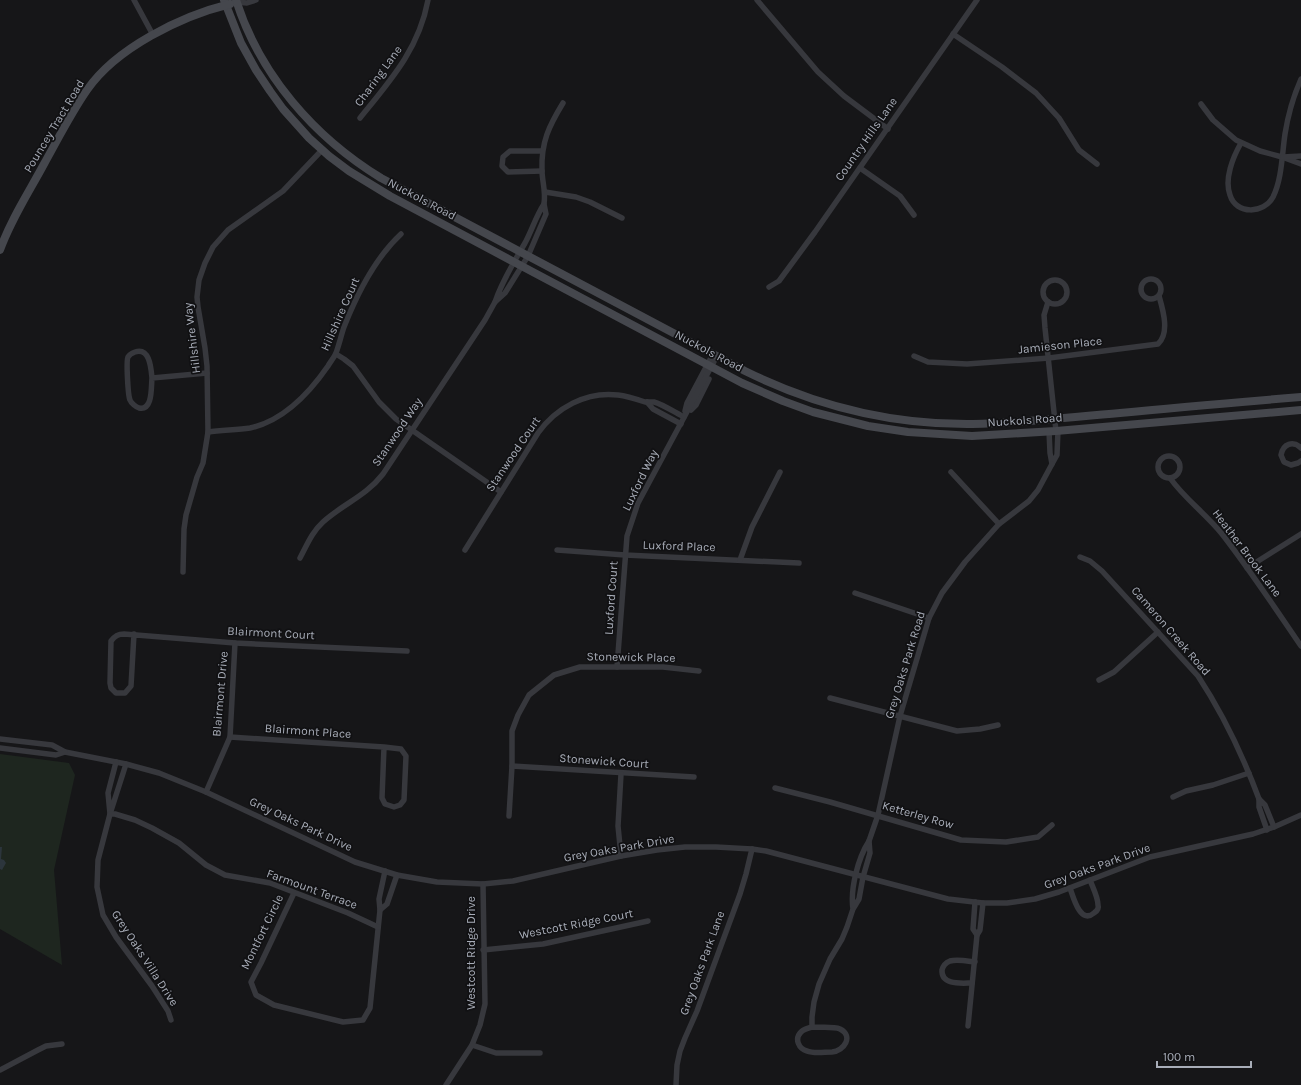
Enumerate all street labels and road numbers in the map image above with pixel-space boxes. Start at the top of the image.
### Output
street label: Charing Lane [351,43,405,109]
street label: Pouncey Tract Road [21,77,87,175]
street label: Country Hills Lane [832,95,900,183]
street label: Nuckols Road [386,175,458,223]
street label: Hillshire Court [318,275,363,353]
street label: Hillshire Way [181,301,203,374]
street label: Nuckols Road [673,327,745,375]
street label: Jamieson Place [1017,334,1103,356]
street label: Stanwood Way [369,395,425,469]
street label: Nuckols Road [987,410,1063,430]
street label: Stanwood Court [483,413,544,494]
street label: Luxford Way [619,447,661,513]
street label: Heather Brook Lane [1209,506,1285,600]
street label: Luxford Place [642,538,716,554]
street label: Luxford Court [601,560,621,635]
street label: Cameron Creek Road [1128,584,1214,678]
street label: Grey Oaks Park Road [882,610,928,720]
street label: Blairmont Court [227,624,316,642]
street label: Stonewick Place [587,649,675,665]
street label: Blairmont Drive [209,651,231,737]
street label: Blairmont Place [264,721,352,741]
street label: Stonewick Court [559,751,650,771]
street label: Grey Oaks Park Drive [247,794,355,854]
street label: Ketterley Row [881,798,956,832]
street label: Grey Oaks Park Drive [563,831,675,865]
street label: Grey Oaks Park Drive [1042,840,1152,892]
street label: Farmount Terrace [265,866,359,912]
street label: Montfort Circle [238,892,286,972]
street label: Westcott Ridge Drive [464,896,478,1010]
street label: Westcott Ridge Court [518,906,635,942]
street label: Grey Oaks Villa Drive [109,907,181,1009]
street label: Grey Oaks Park Lane [677,909,727,1017]

